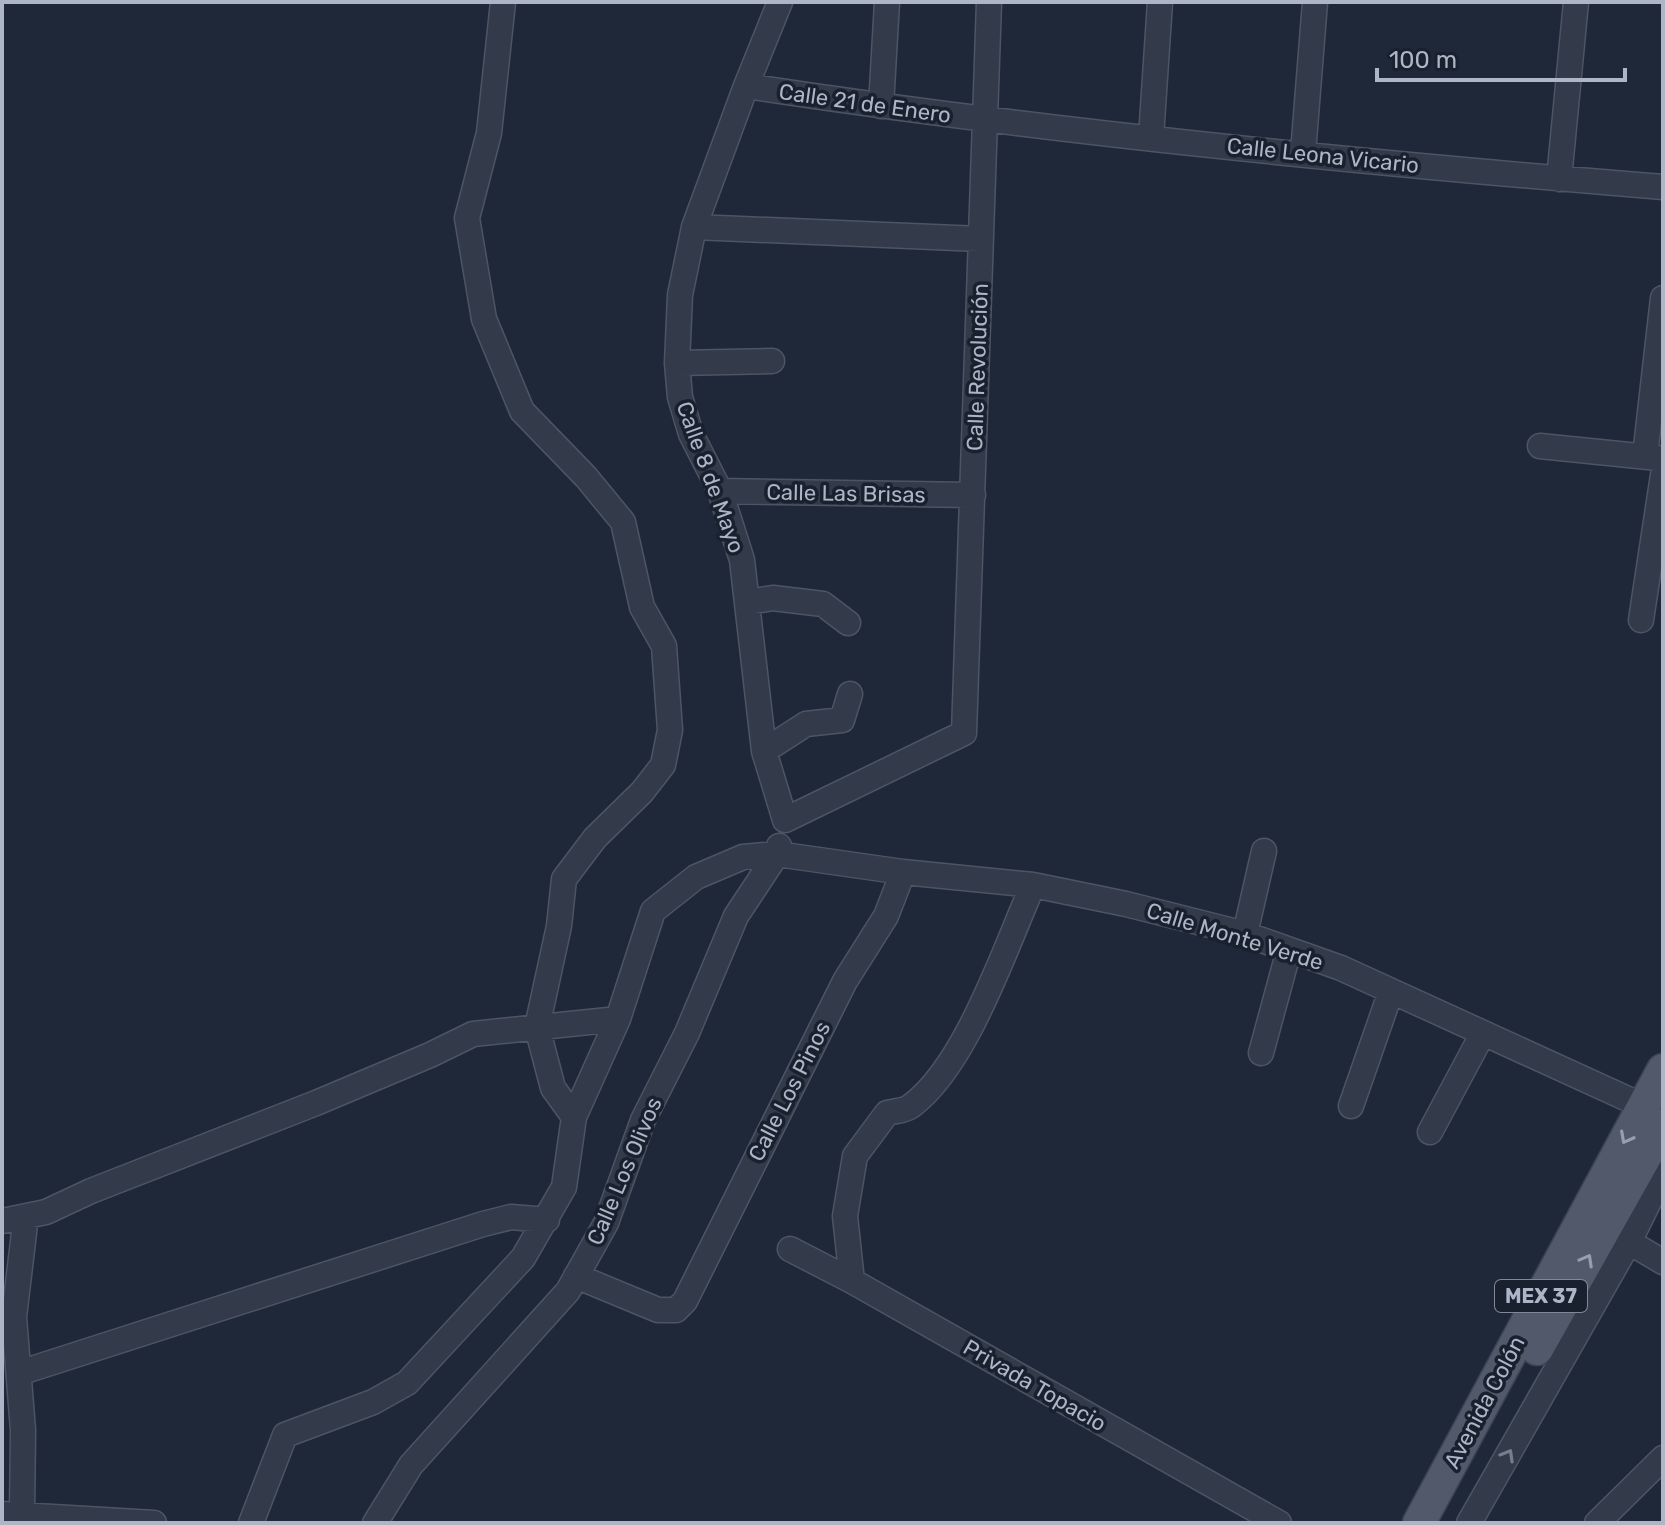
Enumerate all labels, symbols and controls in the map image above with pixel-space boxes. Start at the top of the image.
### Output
scale bar [1377,32,1625,82]
text: 100 m [1389,46,1457,74]
street label: Calle 21 de Enero [777,78,953,129]
street label: Calle Leona Vicario [1226,132,1420,179]
street label: Calle Revolución [961,283,994,451]
street label: Calle 8 de Mayo [671,398,750,557]
street label: Calle Las Brisas [766,479,926,508]
street label: Calle Monte Verde [1143,897,1326,976]
street label: Calle Los Pinos [743,1017,836,1166]
street label: Calle Los Olivos [581,1093,668,1249]
one-way arrow [1620,1130,1636,1144]
one-way arrow [1577,1254,1593,1269]
road number: MEX 37 [1495,1280,1587,1312]
street label: Avenida Colón [1438,1331,1531,1473]
street label: Privada Topacio [959,1334,1111,1437]
one-way arrow [1498,1449,1514,1464]

